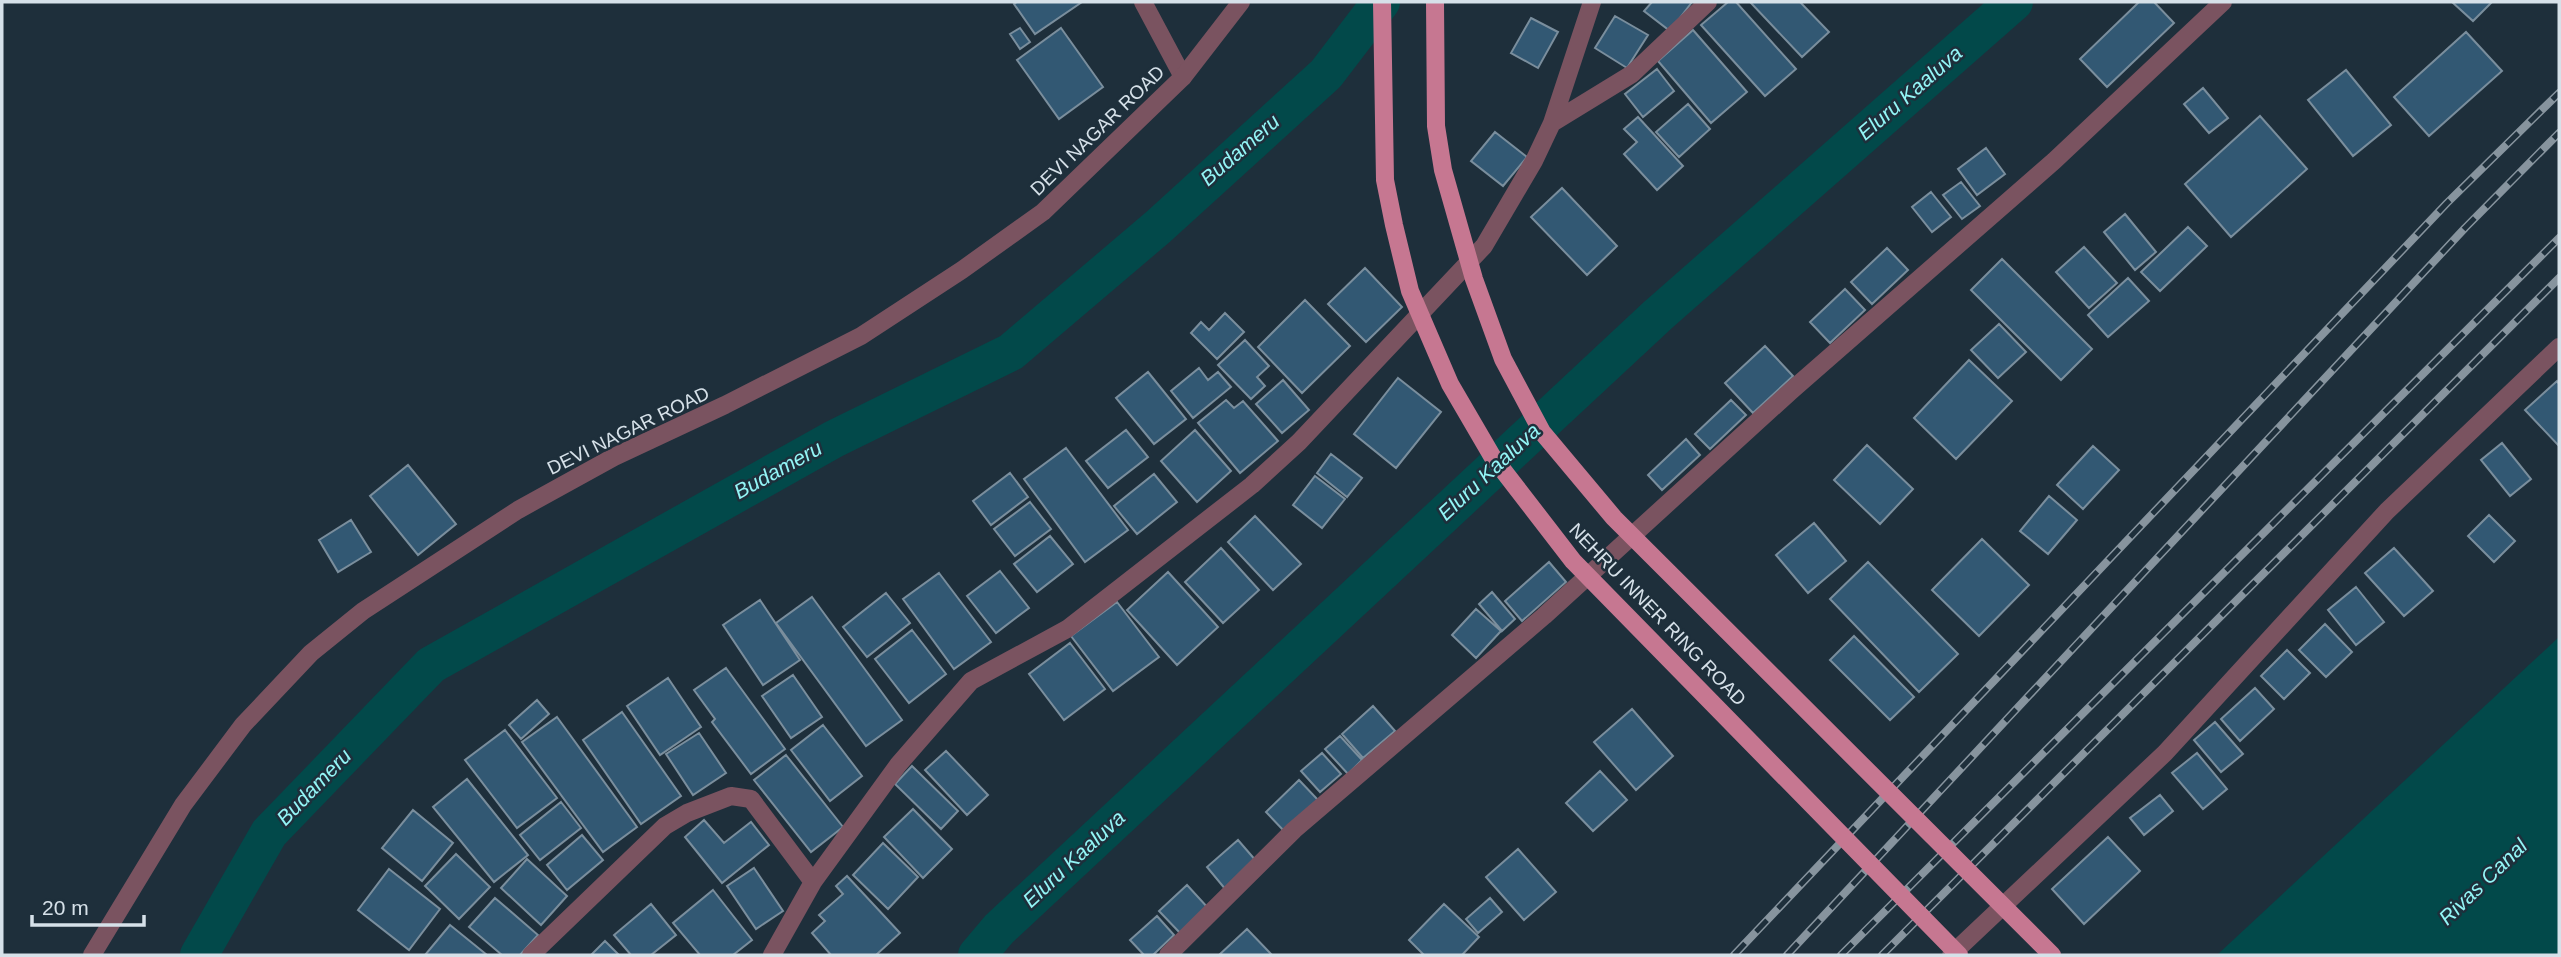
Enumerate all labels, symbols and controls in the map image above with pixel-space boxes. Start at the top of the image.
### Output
water label: Eluru Kaaluva [1853,41,1967,144]
street label: DEVI NAGAR ROAD [1026,61,1168,200]
water label: Budameru [1196,109,1284,190]
street label: DEVI NAGAR ROAD [544,382,713,479]
water label: Eluru Kaaluva [1433,419,1544,525]
water label: Budameru [730,436,826,503]
street label: NEHRU INNER RING ROAD [1565,519,1750,710]
water label: Budameru [272,744,356,829]
water label: Eluru Kaaluva [1018,806,1129,912]
water label: Rivas Canal [2434,833,2532,929]
scale bar [32,884,144,928]
text: 20 m [42,896,89,919]

